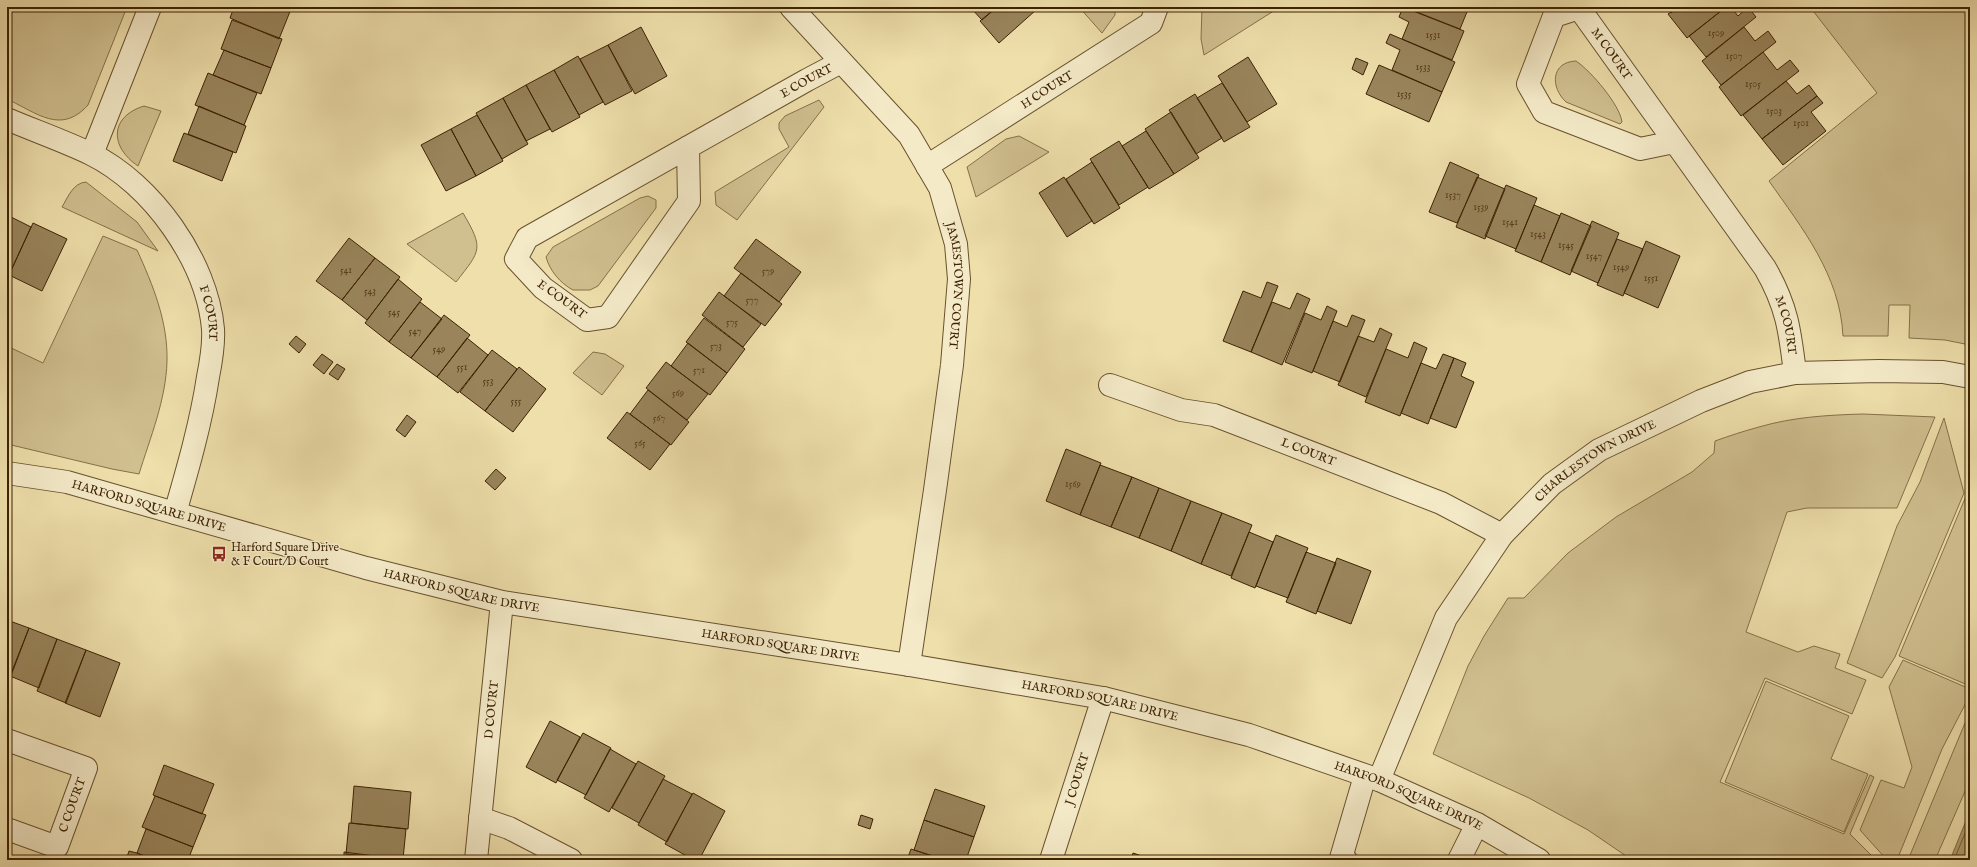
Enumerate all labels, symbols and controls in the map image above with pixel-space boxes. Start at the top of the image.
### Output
street label: M COURT [1588,25,1635,83]
house number: 1509 [1708,27,1724,40]
house number: 1531 [1426,29,1441,42]
house number: 1507 [1726,50,1743,63]
street label: E COURT [778,61,835,101]
house number: 1533 [1416,61,1431,74]
street label: H COURT [1018,68,1076,112]
house number: 1505 [1745,78,1761,91]
house number: 1535 [1397,88,1412,101]
house number: 1503 [1766,105,1782,118]
house number: 1501 [1793,117,1809,130]
house number: 1537 [1445,189,1461,202]
house number: 1539 [1473,201,1489,214]
house number: 1541 [1502,216,1518,229]
street label: JAMESTOWN COURT [941,218,966,350]
house number: 1543 [1530,228,1546,241]
house number: 1545 [1558,239,1574,252]
house number: 1547 [1586,250,1603,263]
house number: 1549 [1613,261,1629,274]
house number: 541 [340,264,352,277]
house number: 579 [762,265,774,278]
house number: 1551 [1644,272,1659,285]
street label: E COURT [534,277,589,322]
street label: F COURT [196,283,220,341]
house number: 543 [364,285,376,298]
house number: 577 [746,294,759,307]
street label: M COURT [1772,294,1800,356]
house number: 545 [388,306,400,319]
house number: 575 [726,316,738,329]
house number: 547 [409,325,422,338]
house number: 573 [710,340,722,353]
house number: 549 [433,343,445,356]
house number: 551 [457,361,468,374]
house number: 571 [693,364,705,377]
house number: 553 [483,375,494,388]
house number: 569 [672,387,684,400]
house number: 555 [511,395,522,408]
house number: 567 [653,412,666,425]
street label: CHARLESTOWN DRIVE [1532,417,1659,505]
street label: L COURT [1279,435,1338,470]
house number: 565 [634,437,646,450]
street label: HARFORD SQUARE DRIVE [70,477,228,535]
house number: 1569 [1065,478,1081,491]
place label: Harford Square Drive & F Court/D Court [231,540,340,569]
bus stop icon: Harford Square Drive & F Court/D Court [210,545,228,563]
street label: HARFORD SQUARE DRIVE [382,566,541,616]
street label: HARFORD SQUARE DRIVE [701,626,861,665]
street label: HARFORD SQUARE DRIVE [1020,677,1180,725]
street label: D COURT [481,680,502,740]
street label: J COURT [1061,751,1093,809]
street label: HARFORD SQUARE DRIVE [1332,758,1485,834]
street label: C COURT [56,775,89,835]

